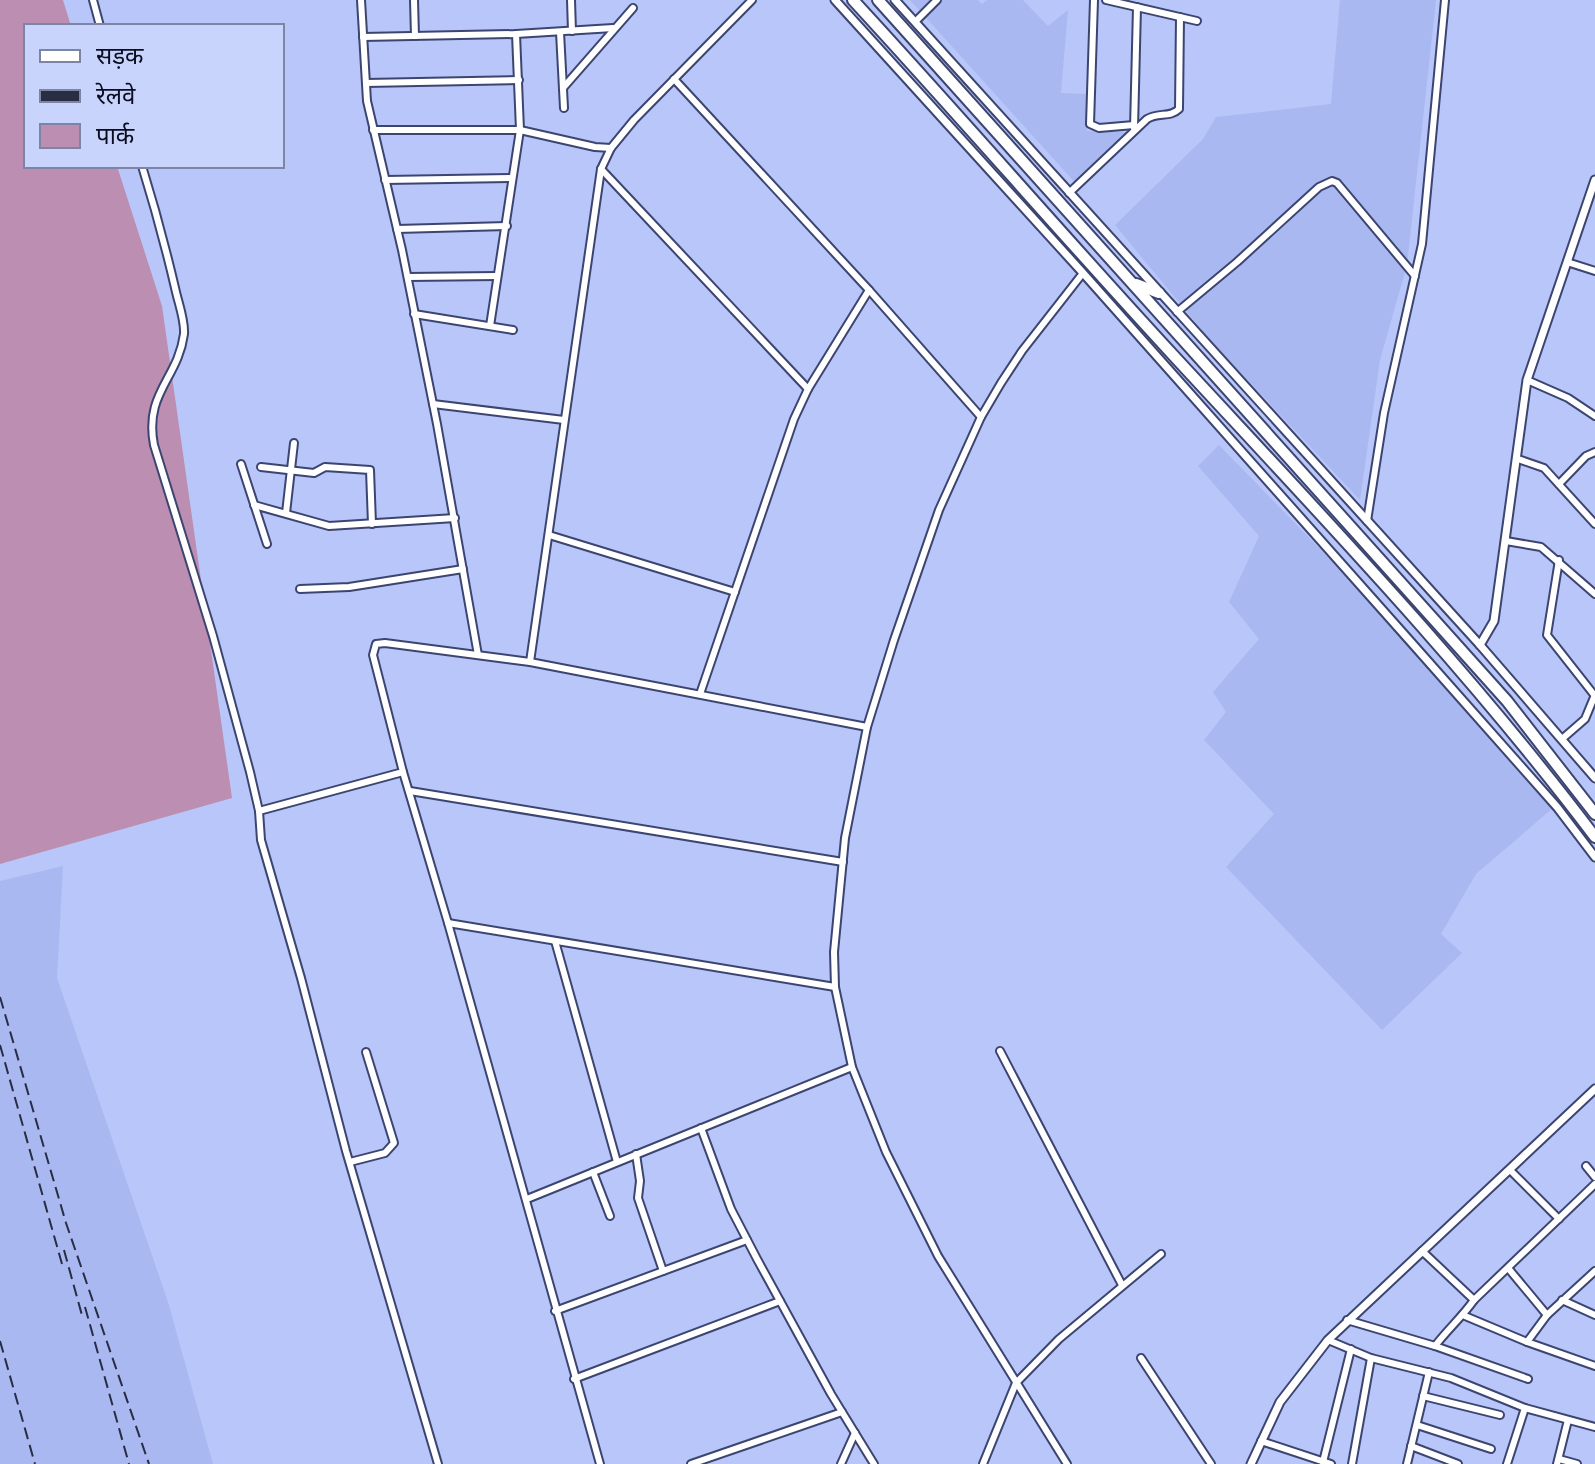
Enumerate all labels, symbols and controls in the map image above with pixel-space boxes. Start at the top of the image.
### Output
legend [24,24,284,168]
text: सड़क [96,39,144,71]
text: रेलवे [95,79,136,111]
text: पार्क [96,119,135,151]

